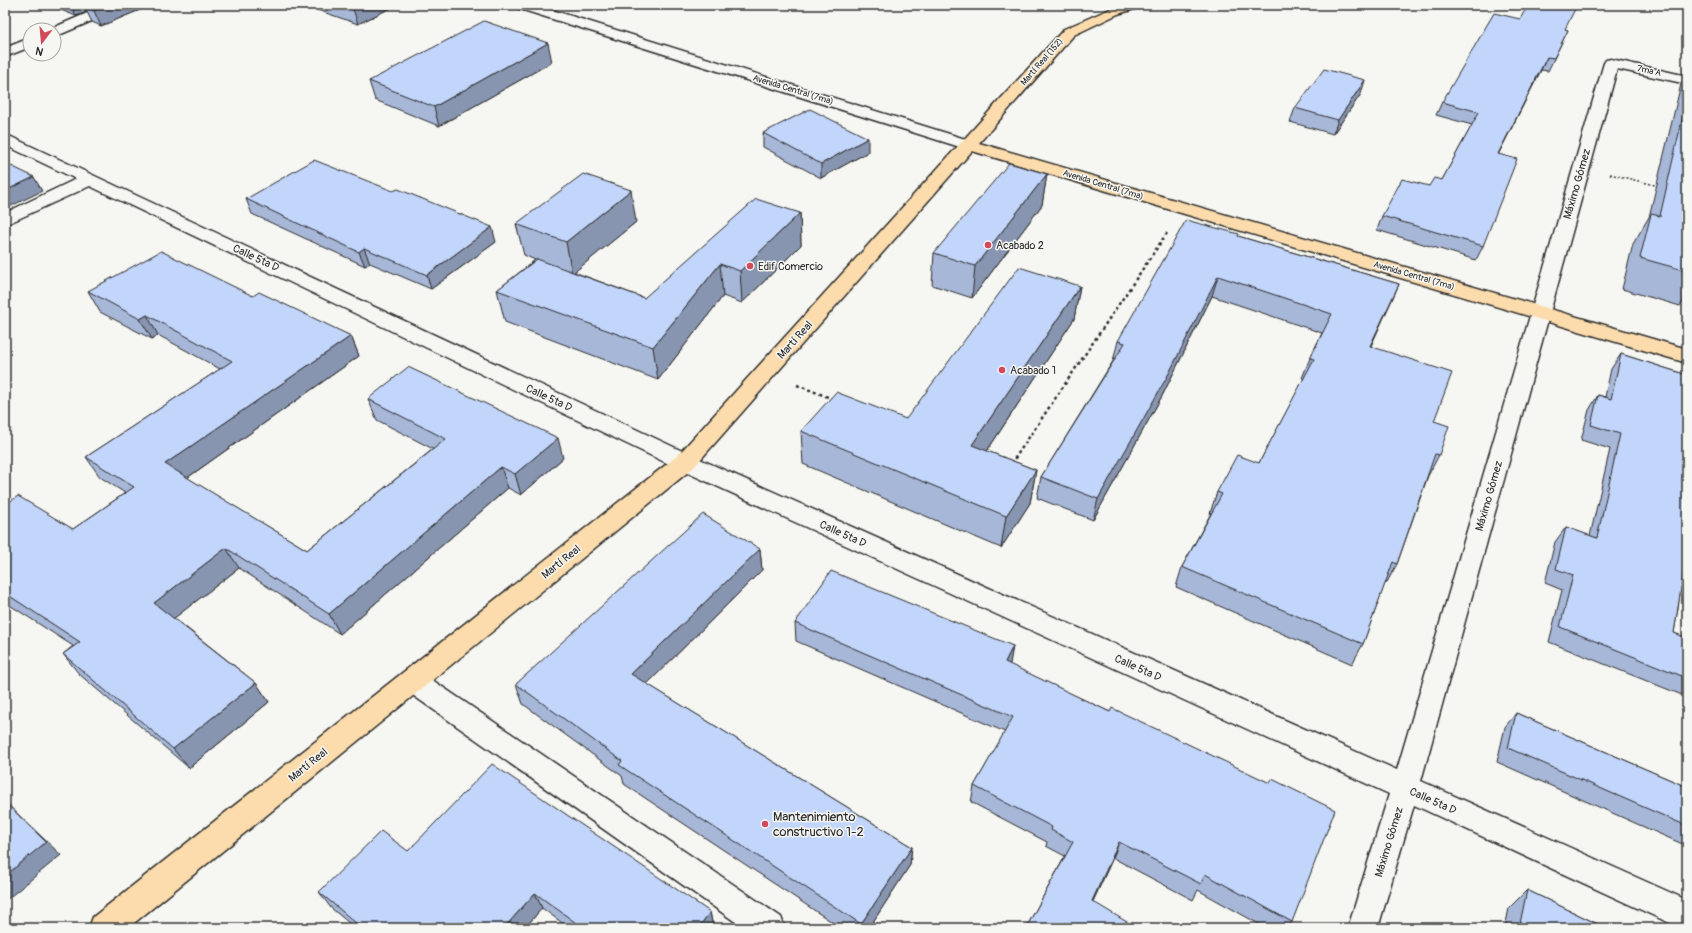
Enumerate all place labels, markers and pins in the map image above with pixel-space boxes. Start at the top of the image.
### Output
place label: Acabado 2 [996,239,1044,252]
marker: Acabado 2 [983,240,993,250]
place label: Edif Comercio [758,260,823,273]
marker: Edif Comercio [745,261,755,271]
place label: Acabado 1 [1010,364,1056,377]
marker: Acabado 1 [997,365,1007,375]
place label: Mantenimiento constructivo 1-2 [773,809,864,840]
marker: Mantenimiento constructivo 1-2 [760,819,770,829]

